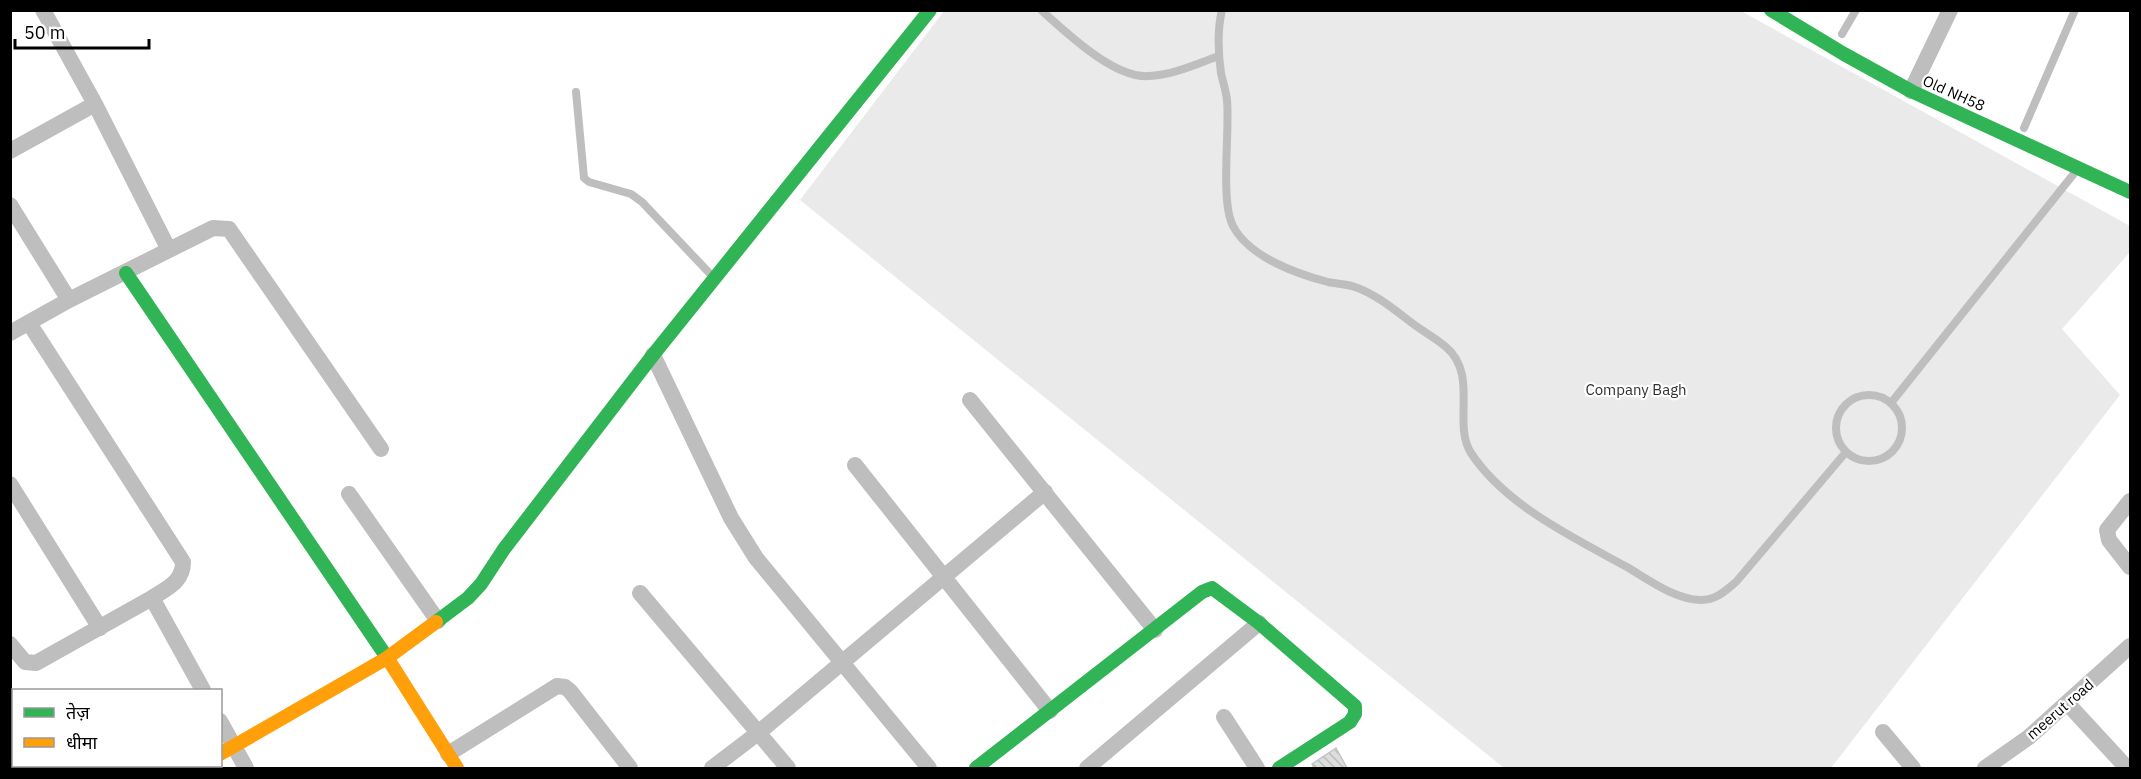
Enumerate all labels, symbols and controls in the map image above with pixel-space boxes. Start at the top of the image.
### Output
scale bar [15,12,148,50]
text: 50 m [24,21,66,44]
street label: Old NH58 [1920,71,1988,115]
park label: Company Bagh [1585,380,1687,399]
street label: meerut road [2022,675,2098,743]
legend [12,689,222,767]
text: तेज़ [66,701,90,724]
text: धीमा [66,731,97,754]

